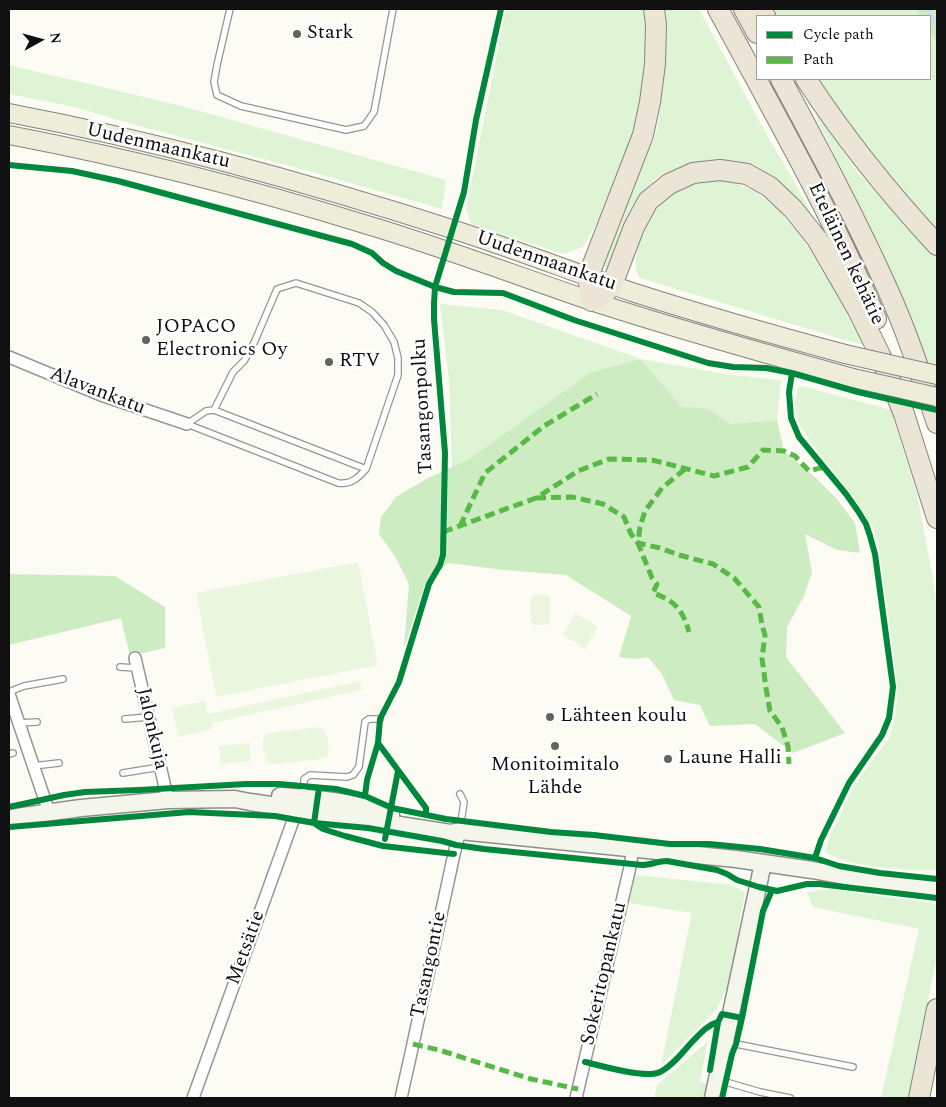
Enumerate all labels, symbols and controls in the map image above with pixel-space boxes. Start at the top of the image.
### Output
north arrow [15,15,65,65]
legend [756,15,931,80]
place label: Stark [307,22,354,46]
text: Cycle path [803,23,874,46]
marker: Stark [291,28,303,40]
text: N [44,31,67,45]
text: Path [803,48,834,71]
street label: Uudenmaankatu [84,119,232,175]
street label: Eteläinen kehätie [801,179,889,329]
street label: Uudenmaankatu [473,227,619,297]
place label: JOPACO Electronics Oy [156,316,287,363]
marker: JOPACO Electronics Oy [140,334,152,346]
street label: Tasangonpolku [408,338,440,474]
place label: RTV [339,350,380,374]
marker: RTV [323,356,335,368]
street label: Alavankatu [46,363,148,421]
street label: Jalonkuja [130,686,172,772]
place label: Lähteen koulu [560,705,687,729]
marker: Lähteen koulu [544,711,556,723]
marker: Monitoimitalo Lähde [549,740,561,752]
place label: Laune Halli [678,747,782,771]
marker: Laune Halli [662,753,674,765]
place label: Monitoimitalo Lähde [491,754,619,801]
street label: Sokeritopankatu [577,900,633,1048]
street label: Metsätie [222,908,272,988]
street label: Tasangontie [407,909,453,1021]

